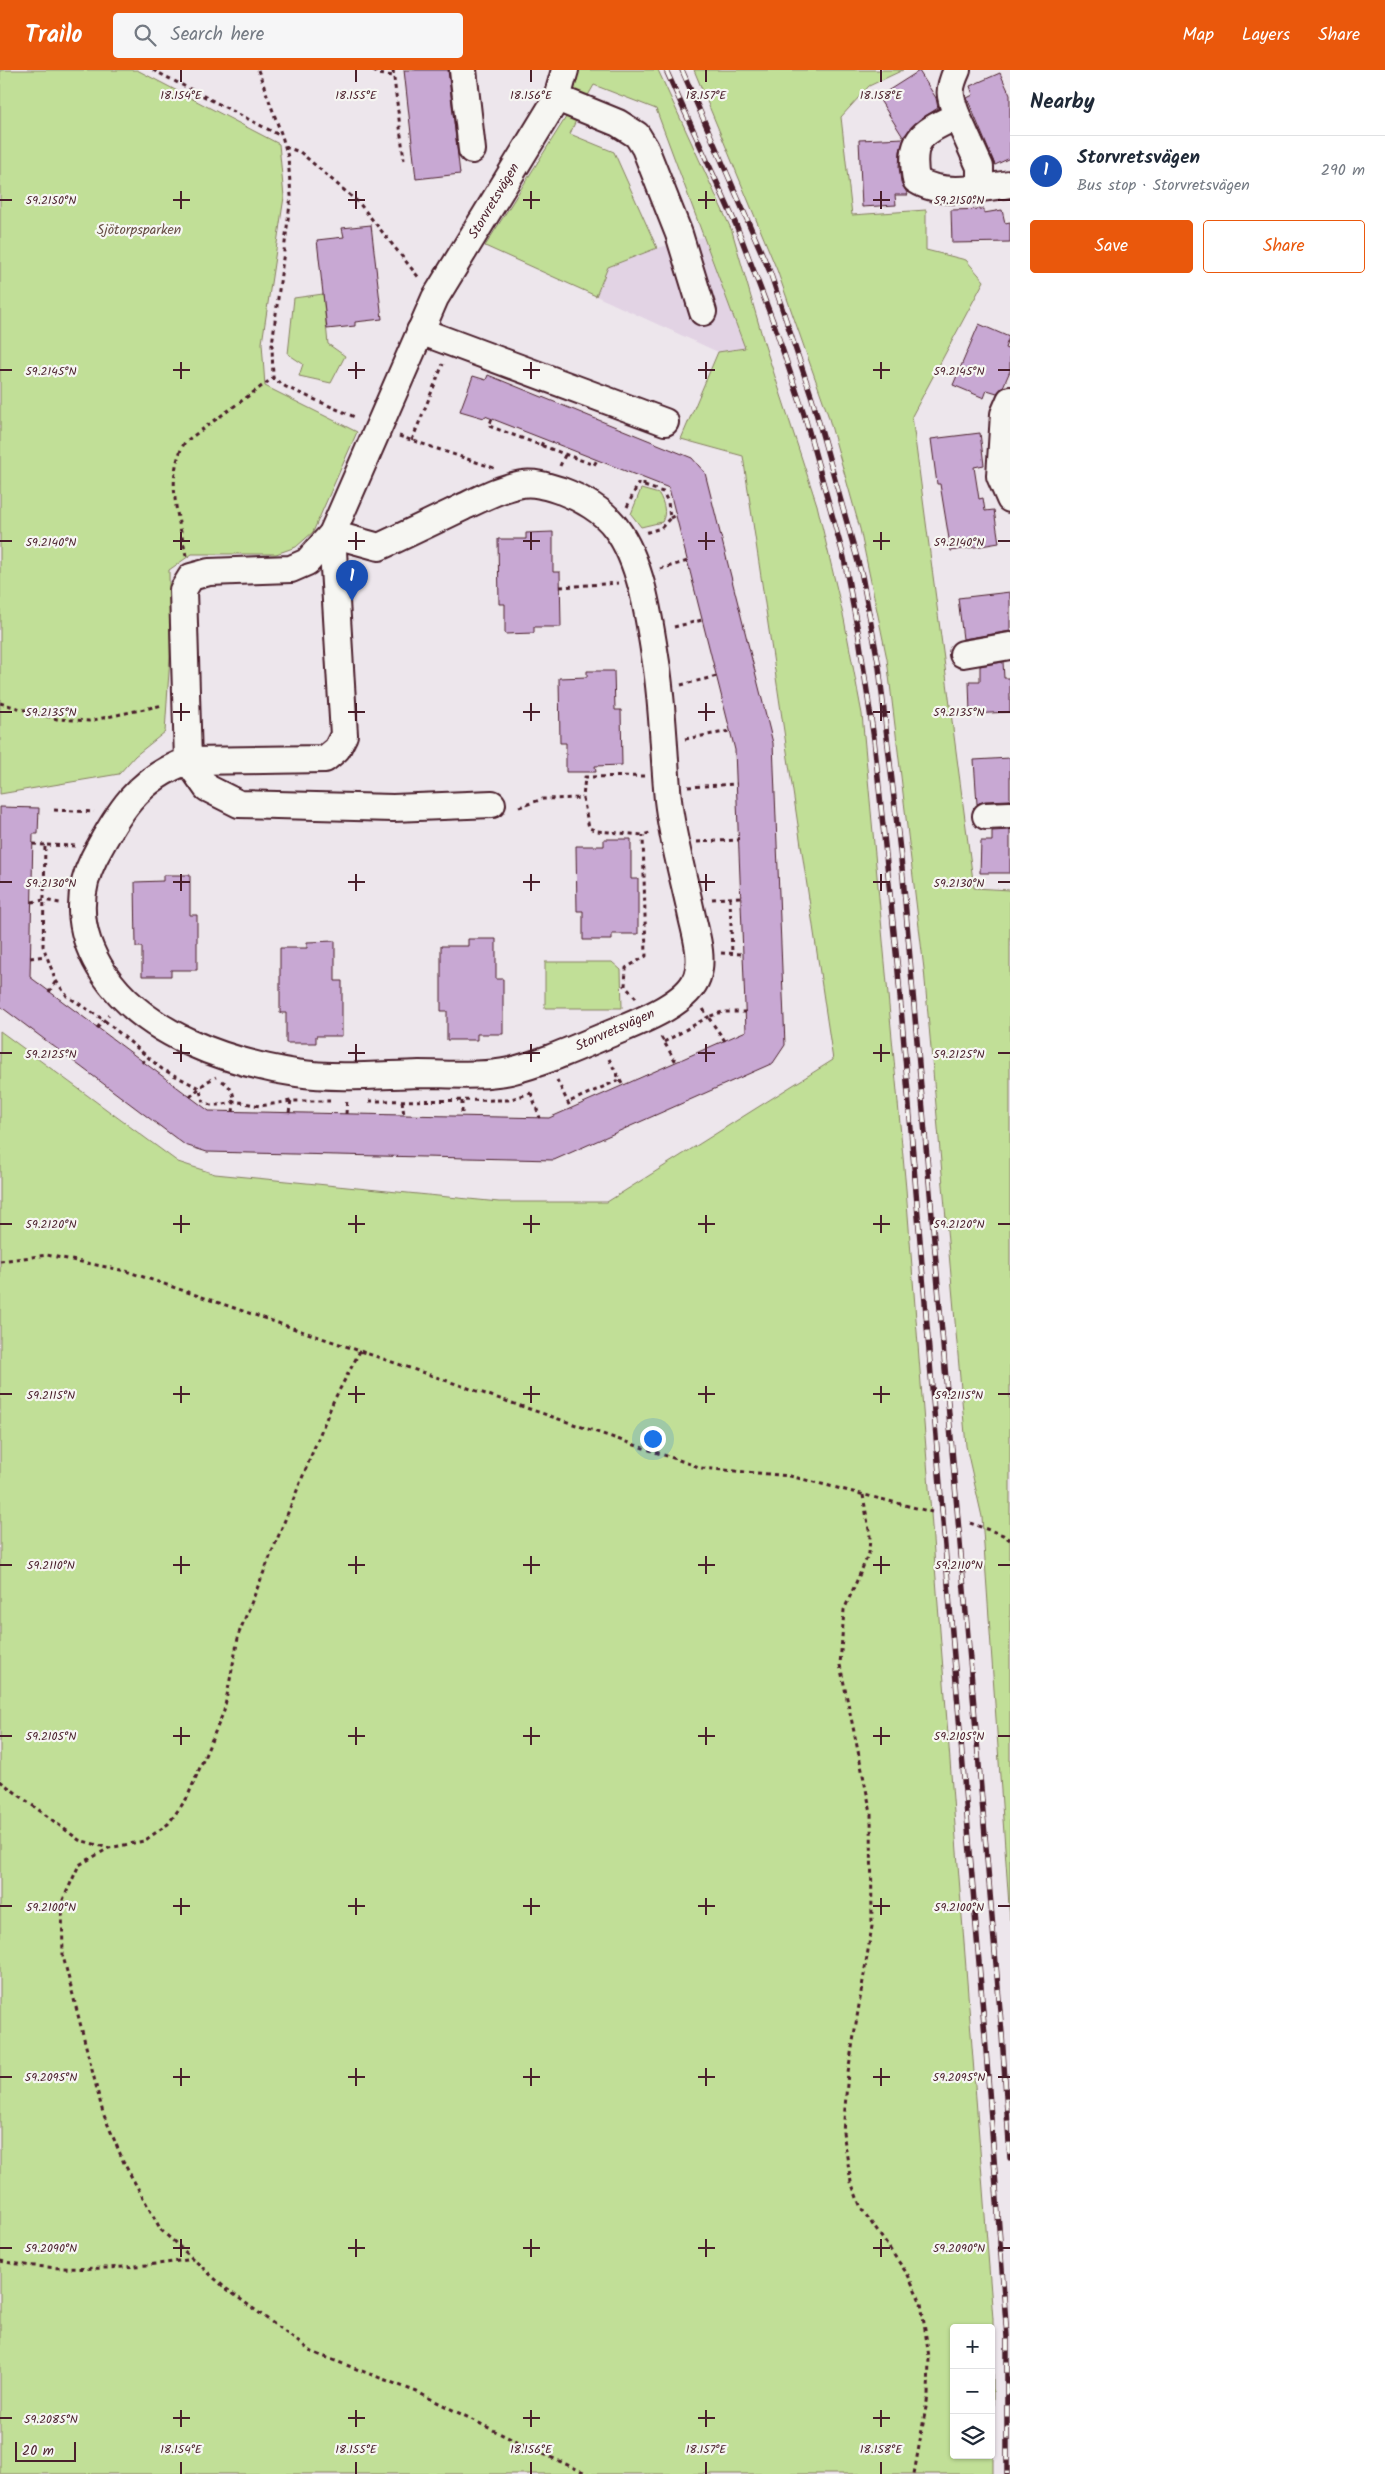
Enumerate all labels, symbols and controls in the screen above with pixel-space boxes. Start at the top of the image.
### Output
search box [113,13,463,58]
text: Trailo [25,16,83,55]
text: Search here [171,20,264,50]
icon: search [131,21,159,49]
text: Map [1183,21,1214,50]
text: Layers [1242,21,1290,50]
text: Share [1318,21,1360,50]
text: 18.154°E [160,86,203,105]
text: 18.155°E [335,86,378,105]
text: 18.156°E [510,86,553,105]
text: 18.157°E [686,86,727,105]
text: 18.158°E [860,86,903,105]
text: Nearby [1030,86,1095,119]
text: Storvretsvägen [1077,143,1200,173]
text: 1 [1044,158,1048,183]
text: 290 m [1321,158,1365,183]
street label: Storvretsvägen [463,159,525,243]
text: Bus stop · Storvretsvägen [1077,173,1250,198]
text: 59.2150°N [26,191,76,210]
text: 59.2150°N [934,191,984,210]
park label: Sjötorpsparken [97,219,181,241]
button: Save [1030,220,1193,273]
button: Share [1203,220,1365,273]
text: 59.2145°N [25,362,77,381]
text: 59.2145°N [933,362,985,381]
text: 59.2140°N [26,533,76,552]
text: 59.2140°N [934,533,984,552]
pin: 1 [336,560,368,601]
text: 59.2135°N [25,703,77,722]
text: 59.2135°N [933,703,985,722]
text: 59.2130°N [26,874,76,893]
text: 59.2130°N [934,874,984,893]
street label: Storvretsvägen [572,1003,658,1057]
text: 59.2125°N [25,1045,77,1064]
text: 59.2125°N [933,1045,985,1064]
text: 59.2120°N [25,1215,77,1234]
text: 59.2120°N [933,1215,985,1234]
text: 59.2115°N [27,1386,75,1405]
text: 59.2115°N [935,1386,983,1405]
your location [640,1426,666,1452]
text: 59.2110°N [27,1556,75,1575]
text: 59.2110°N [935,1556,983,1575]
text: 59.2105°N [26,1727,76,1746]
text: 59.2105°N [934,1727,984,1746]
text: 59.2100°N [26,1898,76,1917]
text: 59.2100°N [934,1898,984,1917]
text: 59.2095°N [25,2068,77,2087]
text: 59.2095°N [933,2068,985,2087]
text: 59.2090°N [25,2239,77,2258]
text: 59.2090°N [933,2239,985,2258]
map controls [950,2324,995,2459]
button: + [950,2324,995,2369]
button: − [950,2369,995,2414]
text: 59.2085°N [24,2410,78,2429]
button: layers [950,2414,995,2459]
scale bar [15,2439,76,2462]
text: 20 m [22,2440,54,2462]
text: 18.154°E [160,2440,203,2459]
text: 18.155°E [335,2440,378,2459]
text: 18.156°E [510,2440,553,2459]
text: 18.157°E [686,2440,727,2459]
text: 18.158°E [860,2440,903,2459]

